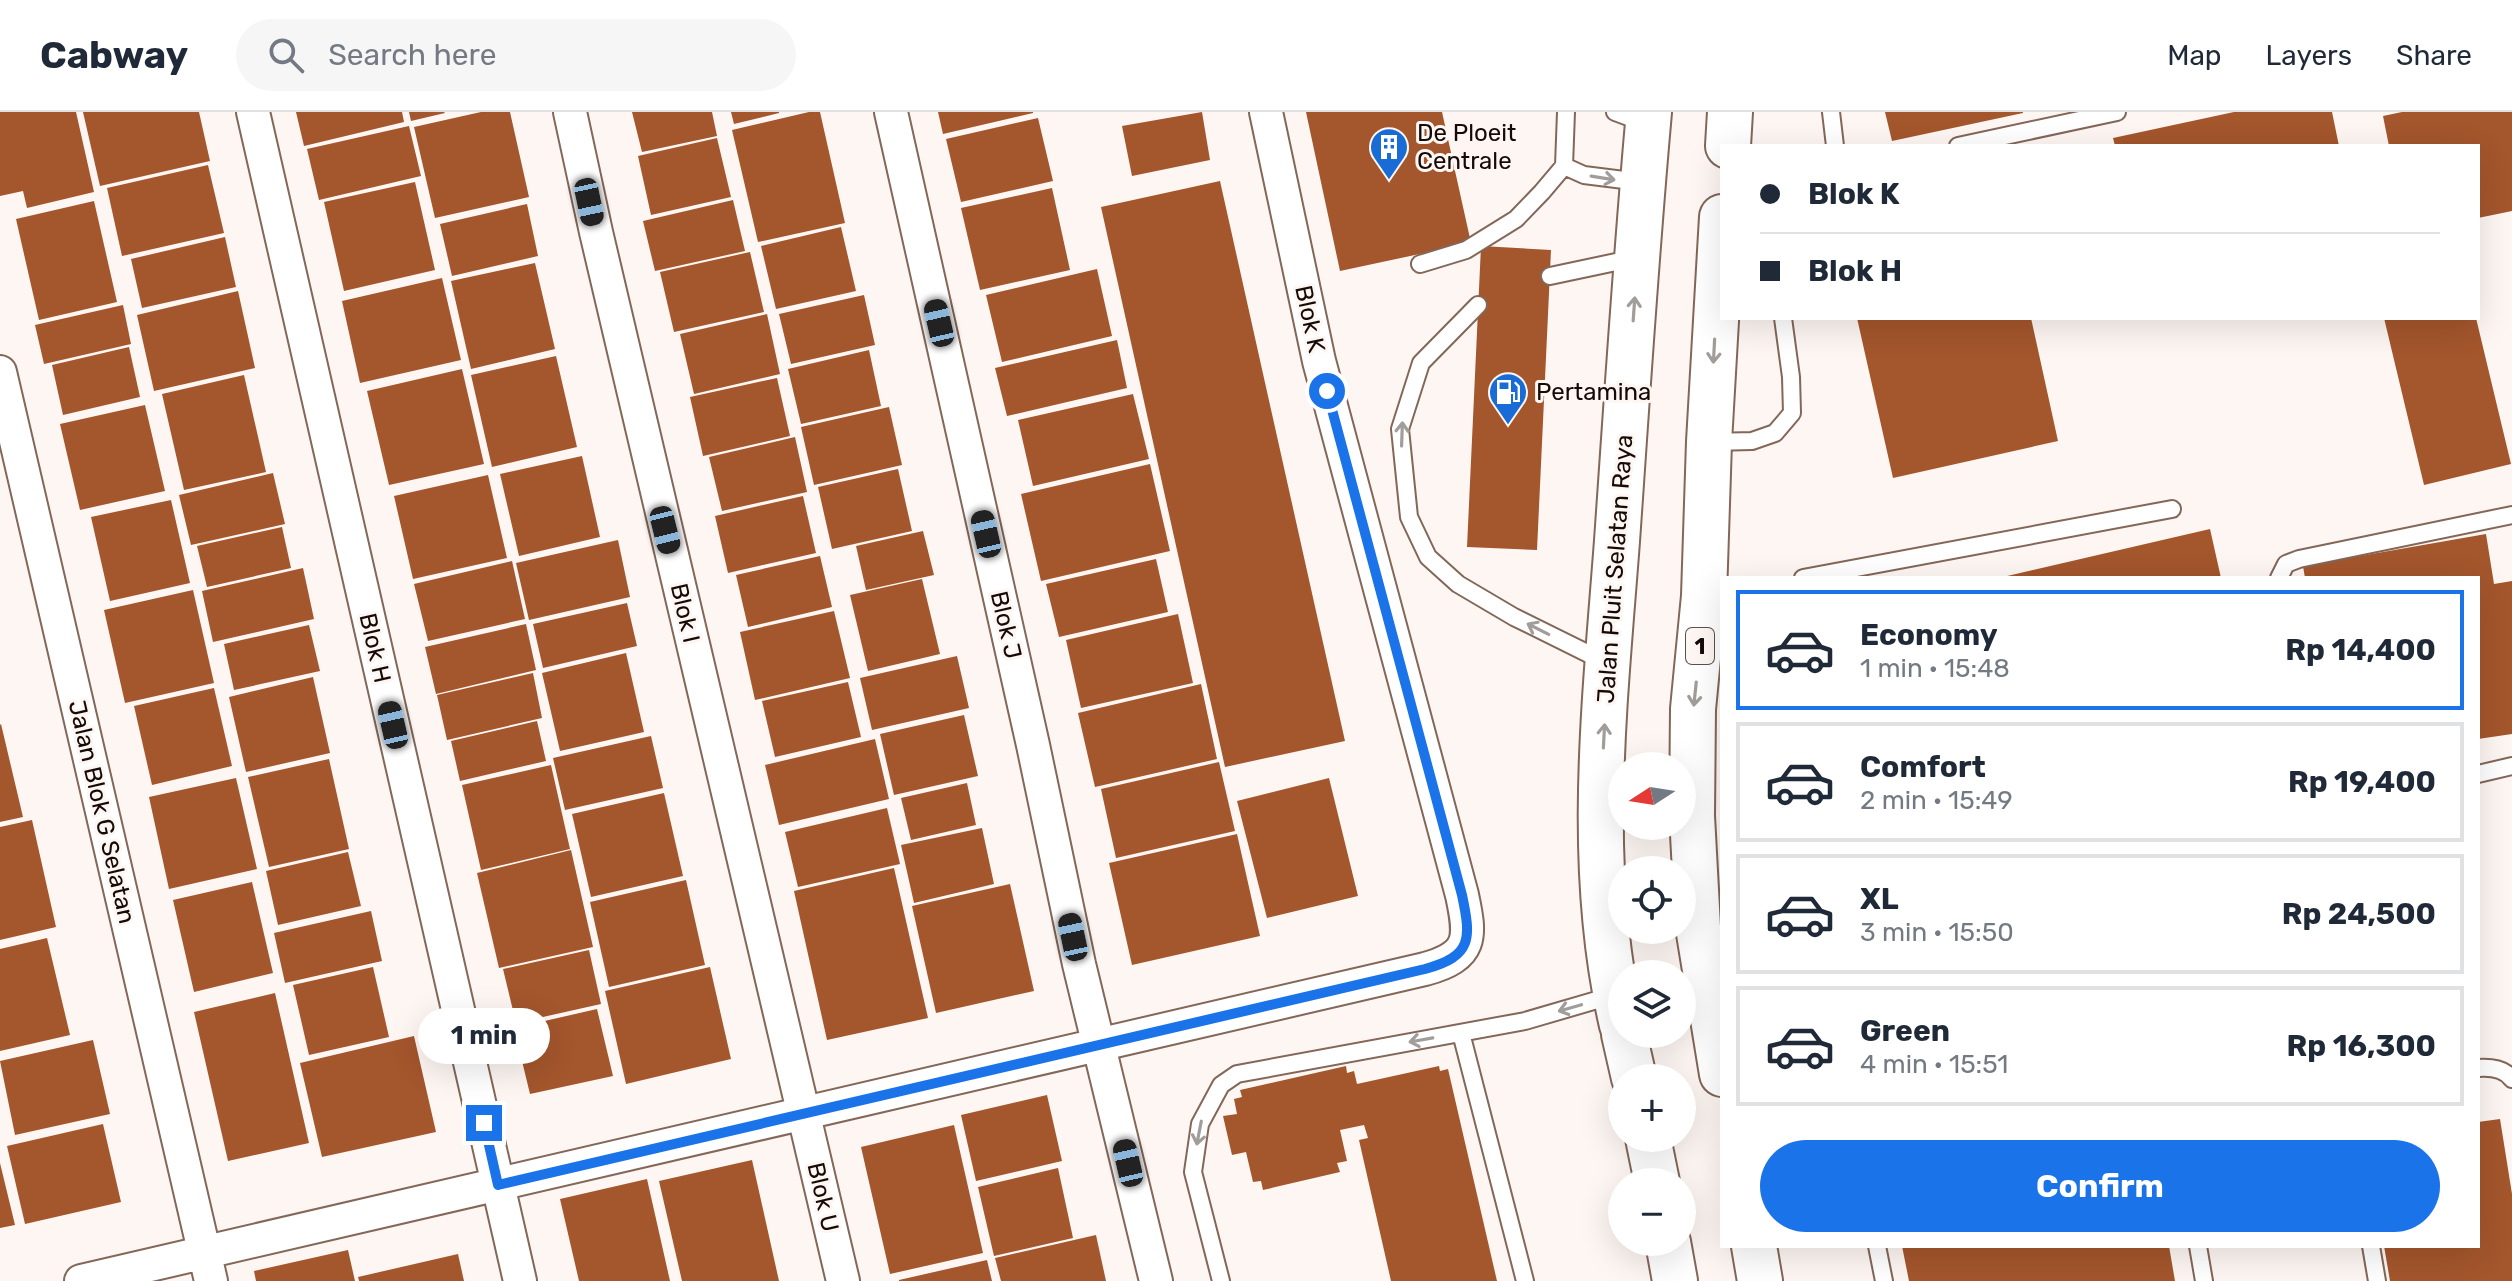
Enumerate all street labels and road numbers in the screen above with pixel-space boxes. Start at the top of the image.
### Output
street label: Blok K [1289,283,1331,356]
street label: Jalan Pluit Selatan Raya [1592,433,1638,705]
street label: Blok I [665,581,705,645]
street label: Blok J [985,588,1027,662]
street label: Blok H [353,610,397,686]
road number: 1 [1686,628,1714,664]
street label: Jalan Blok G Selatan [63,698,141,926]
street label: Blok U [801,1160,845,1234]

